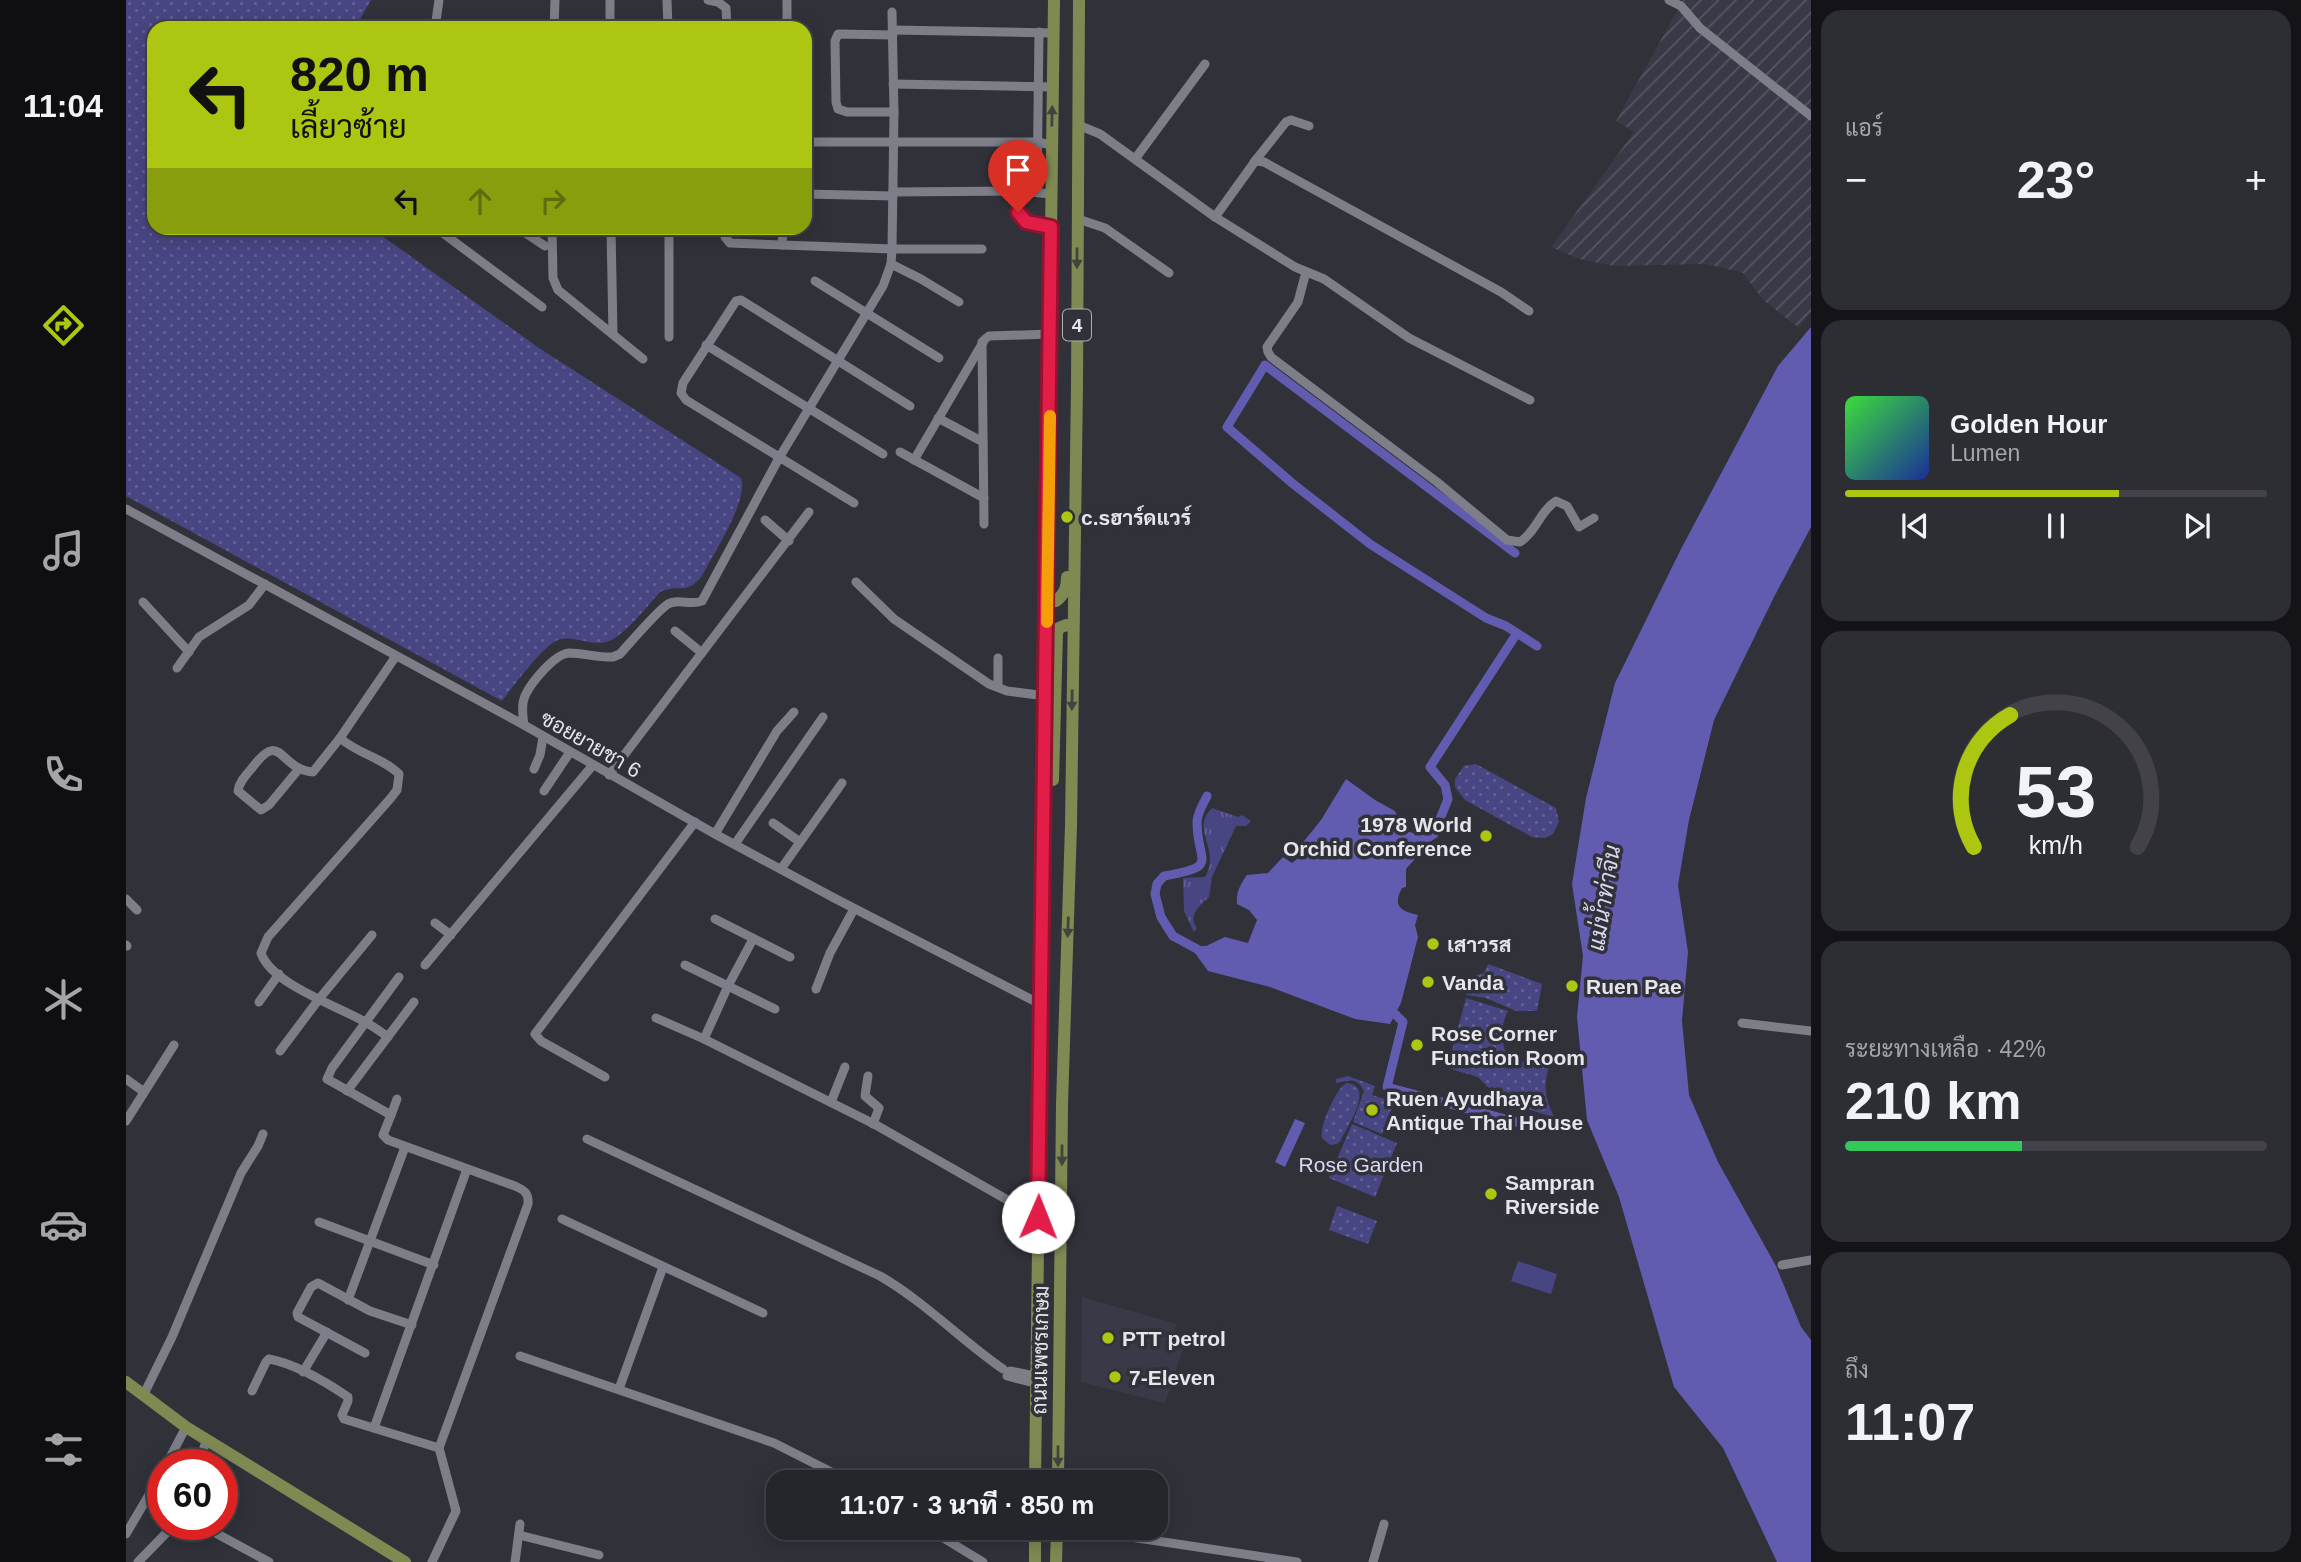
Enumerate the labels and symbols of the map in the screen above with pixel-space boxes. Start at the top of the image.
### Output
one-way arrow [1046,104,1058,126]
pin [988,140,1048,212]
one-way arrow [1072,247,1083,269]
road number: 4 [1063,310,1091,340]
place label: c.sฮาร์ดแวร์ [1081,505,1193,529]
marker: c.sฮาร์ดแวร์ [1059,509,1075,525]
one-way arrow [1067,689,1078,711]
street label: ซอยยายชา 6 [537,706,645,782]
place label: 1978 World Orchid Conference [1283,813,1472,860]
marker: 1978 World Orchid Conference [1478,828,1494,844]
water label: แม่น้ำท่าจีน [1576,842,1625,953]
one-way arrow [1062,916,1073,938]
place label: เสาวรส [1447,933,1511,956]
marker: เสาวรส [1425,936,1441,952]
place label: Vanda [1442,971,1504,994]
marker: Vanda [1420,974,1436,990]
place label: Ruen Pae [1586,975,1682,998]
marker: Ruen Pae [1564,978,1580,994]
place label: Rose Corner Function Room [1431,1022,1585,1069]
marker: Rose Corner Function Room [1409,1037,1425,1053]
place label: Ruen Ayudhaya Antique Thai House [1386,1087,1583,1134]
marker: Ruen Ayudhaya Antique Thai House [1364,1102,1380,1118]
one-way arrow [1056,1144,1068,1166]
park label: Rose Garden [1299,1153,1423,1176]
place label: Sampran Riverside [1505,1171,1600,1218]
position arrow [1001,1180,1075,1254]
marker: Sampran Riverside [1483,1186,1499,1202]
street label: ถนนเพชรเกษม [1027,1285,1053,1415]
place label: PTT petrol [1122,1327,1226,1350]
marker: PTT petrol [1100,1330,1116,1346]
place label: 7-Eleven [1129,1366,1215,1389]
marker: 7-Eleven [1107,1369,1123,1385]
one-way arrow [1052,1445,1064,1467]
speed limit sign: 60 [147,1449,238,1540]

